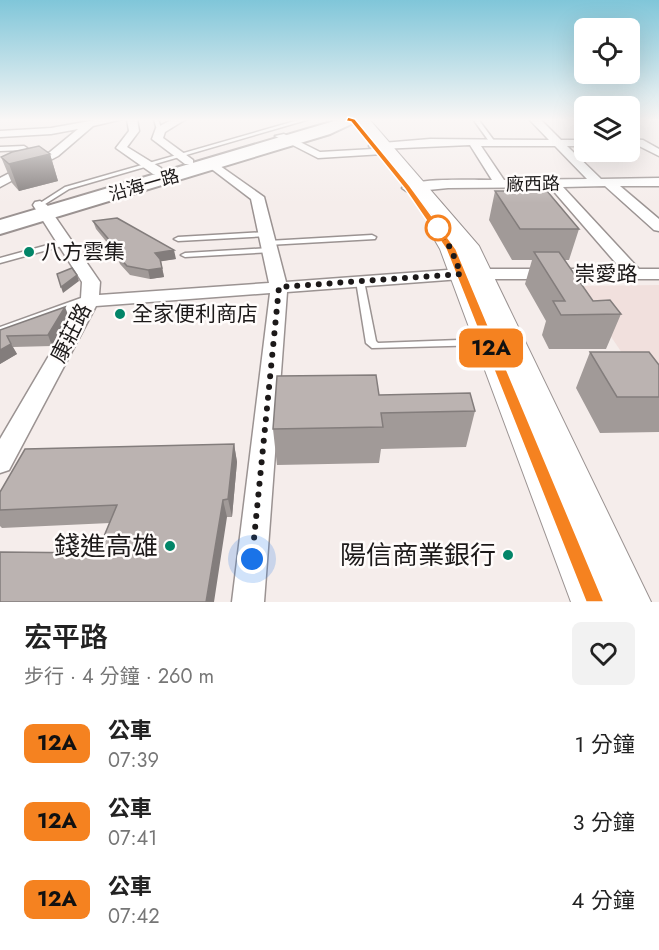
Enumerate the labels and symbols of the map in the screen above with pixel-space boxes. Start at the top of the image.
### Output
street label: 沿海一路 [106,163,182,207]
street label: 廠西路 [506,171,560,197]
unlabelled marker [425,215,451,241]
place label: 八方雲集 [41,237,125,267]
marker: 八方雲集 [22,245,36,259]
street label: 崇愛路 [575,259,638,289]
street label: 康莊路 [43,298,99,368]
place label: 全家便利商店 [132,299,258,329]
marker: 全家便利商店 [113,307,127,321]
line badge: 12A [456,328,526,368]
place label: 錢進高雄 [54,527,158,565]
place label: 陽信商業銀行 [340,536,496,574]
marker: 錢進高雄 [163,539,177,553]
your location [237,544,267,574]
marker: 陽信商業銀行 [501,548,515,562]

